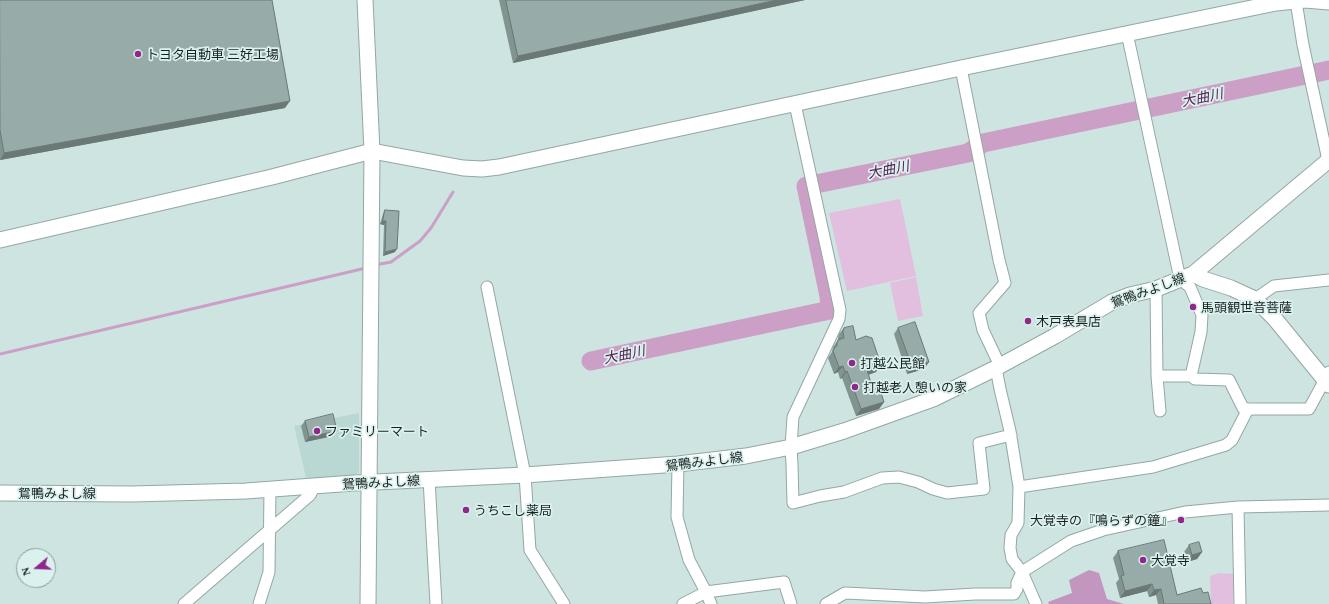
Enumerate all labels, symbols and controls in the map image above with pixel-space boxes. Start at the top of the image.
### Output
place label: トヨタ自動車 三好工場 [146,46,279,62]
marker: トヨタ自動車 三好工場 [133,49,143,59]
water label: 大曲川 [1180,84,1224,110]
water label: 大曲川 [866,157,910,181]
street label: 鴛鴨みよし線 [1109,269,1187,311]
place label: 馬頭観世音菩薩 [1201,299,1292,315]
marker: 馬頭観世音菩薩 [1188,302,1198,312]
place label: 木戸表具店 [1036,313,1101,329]
marker: 木戸表具店 [1023,316,1033,326]
water label: 大曲川 [602,341,646,367]
place label: 打越公民館 [860,355,925,371]
marker: 打越公民館 [847,358,857,368]
place label: 打越老人憩いの家 [863,379,967,395]
marker: 打越老人憩いの家 [850,382,860,392]
place label: ファミリーマート [325,423,429,439]
marker: ファミリーマート [312,426,322,436]
street label: 鴛鴨みよし線 [664,449,744,473]
street label: 鴛鴨みよし線 [342,472,420,492]
street label: 鴛鴨みよし線 [18,485,96,501]
place label: うちこし薬局 [474,502,552,518]
marker: うちこし薬局 [461,505,471,515]
place label: 大覚寺の『鳴らずの鐘』 [1030,512,1173,528]
marker: 大覚寺の『鳴らずの鐘』 [1176,515,1186,525]
north arrow [16,548,56,588]
place label: 大覚寺 [1151,552,1190,568]
marker: 大覚寺 [1138,555,1148,565]
text: N [19,566,33,577]

